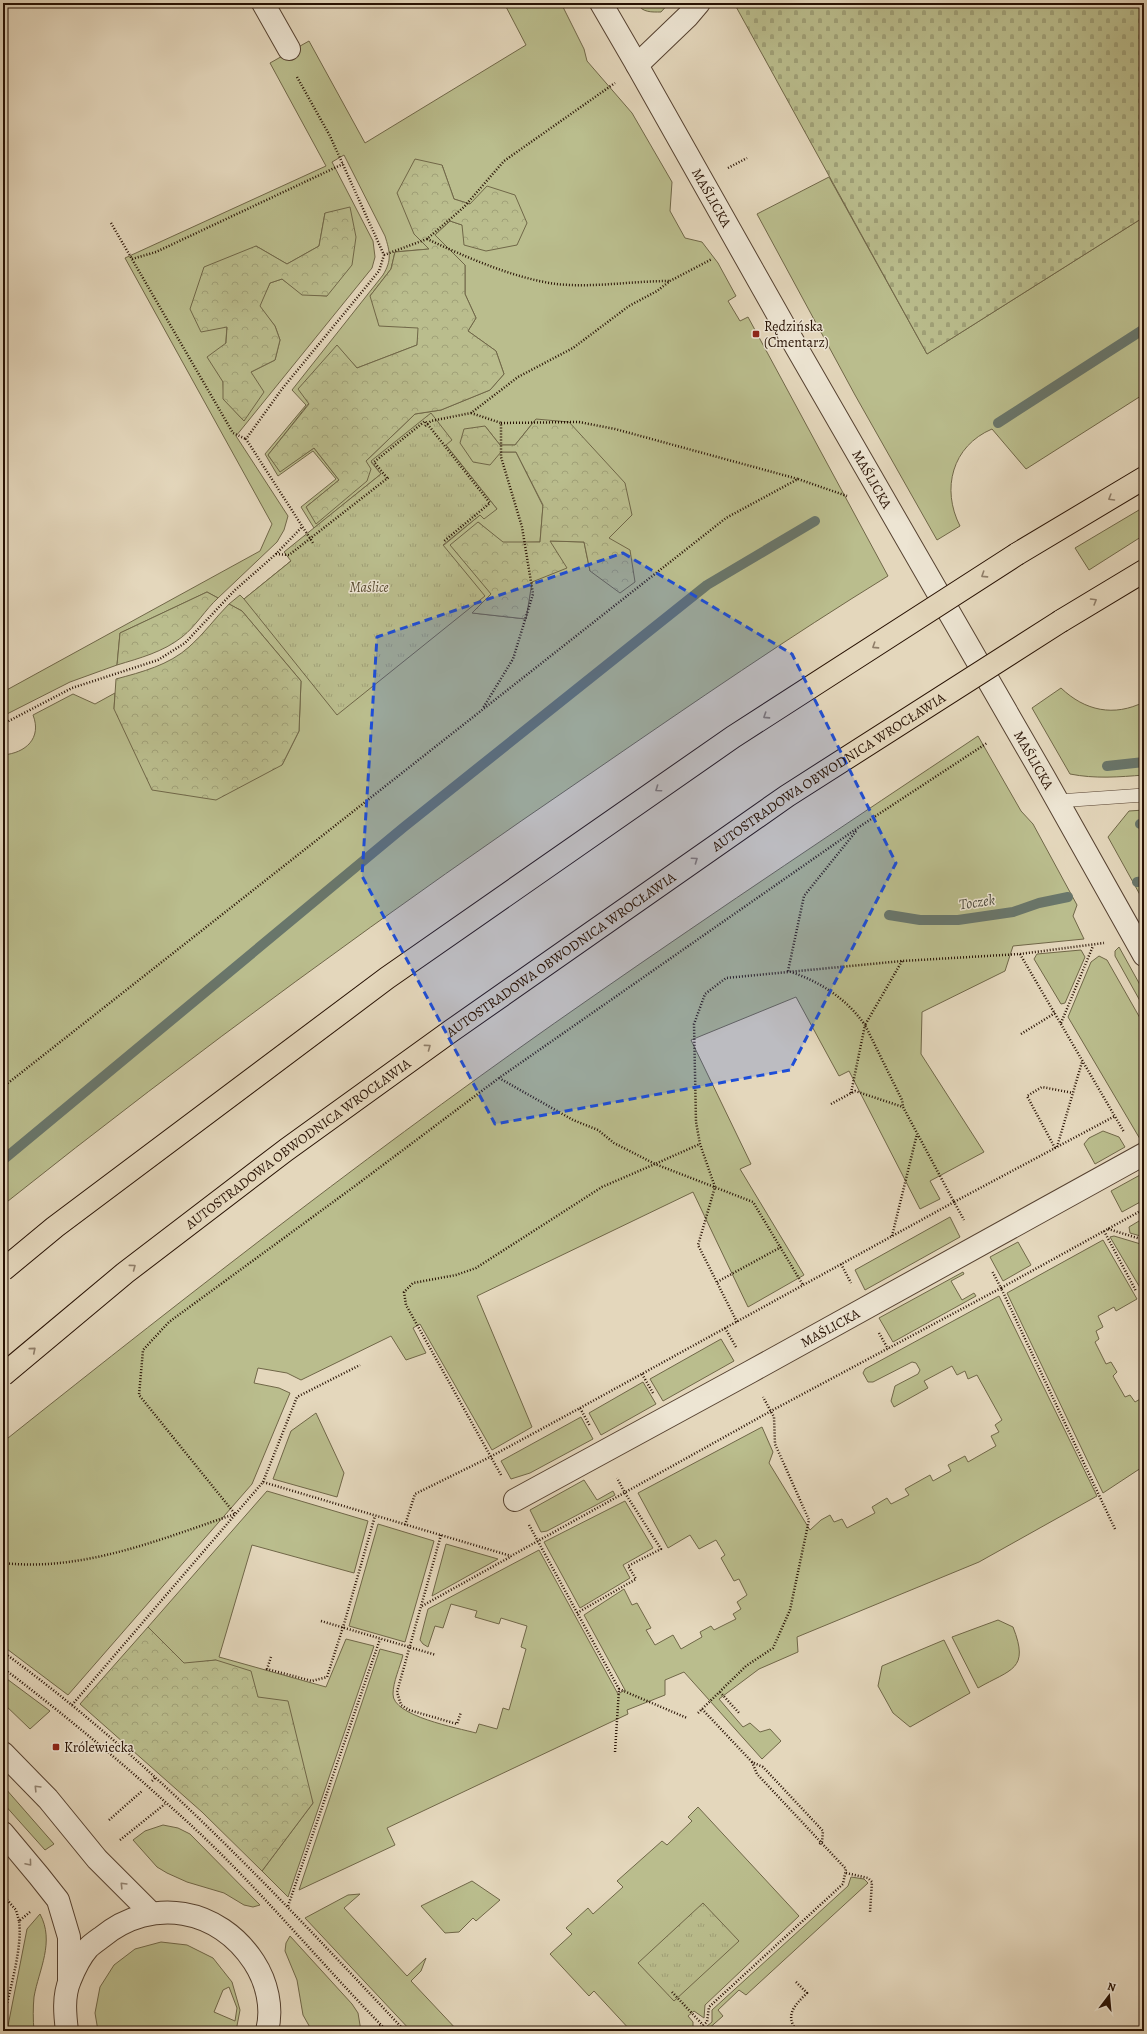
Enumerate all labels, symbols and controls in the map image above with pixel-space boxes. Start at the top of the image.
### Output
street label: MAŚLICKA [687,165,736,232]
place label: Rędzińska (Cmentarz) [764,317,829,352]
marker: Rędzińska (Cmentarz) [751,329,761,339]
street label: MAŚLICKA [847,447,897,513]
one-way arrow [1108,493,1115,500]
one-way arrow [981,570,988,578]
park label: Maślice [349,578,389,597]
one-way arrow [1090,598,1097,605]
one-way arrow [872,641,879,648]
street label: AUTOSTRADOWA OBWODNICA WROCŁAWIA [707,688,950,856]
one-way arrow [763,711,770,718]
street label: MAŚLICKA [1009,727,1058,794]
one-way arrow [655,784,662,792]
one-way arrow [691,857,698,865]
street label: AUTOSTRADOWA OBWODNICA WROCŁAWIA [442,867,680,1042]
water label: Toczek [958,890,997,914]
one-way arrow [424,1045,431,1052]
street label: AUTOSTRADOWA OBWODNICA WROCŁAWIA [181,1054,415,1234]
one-way arrow [129,1265,136,1272]
street label: MAŚLICKA [797,1304,864,1352]
one-way arrow [28,1348,36,1355]
place label: Królewiecka [64,1738,134,1757]
marker: Królewiecka [51,1742,61,1752]
one-way arrow [34,1785,42,1793]
one-way arrow [24,1858,31,1865]
one-way arrow [121,1882,128,1890]
north arrow [1089,1976,1129,2016]
text: N [1106,1979,1118,1995]

